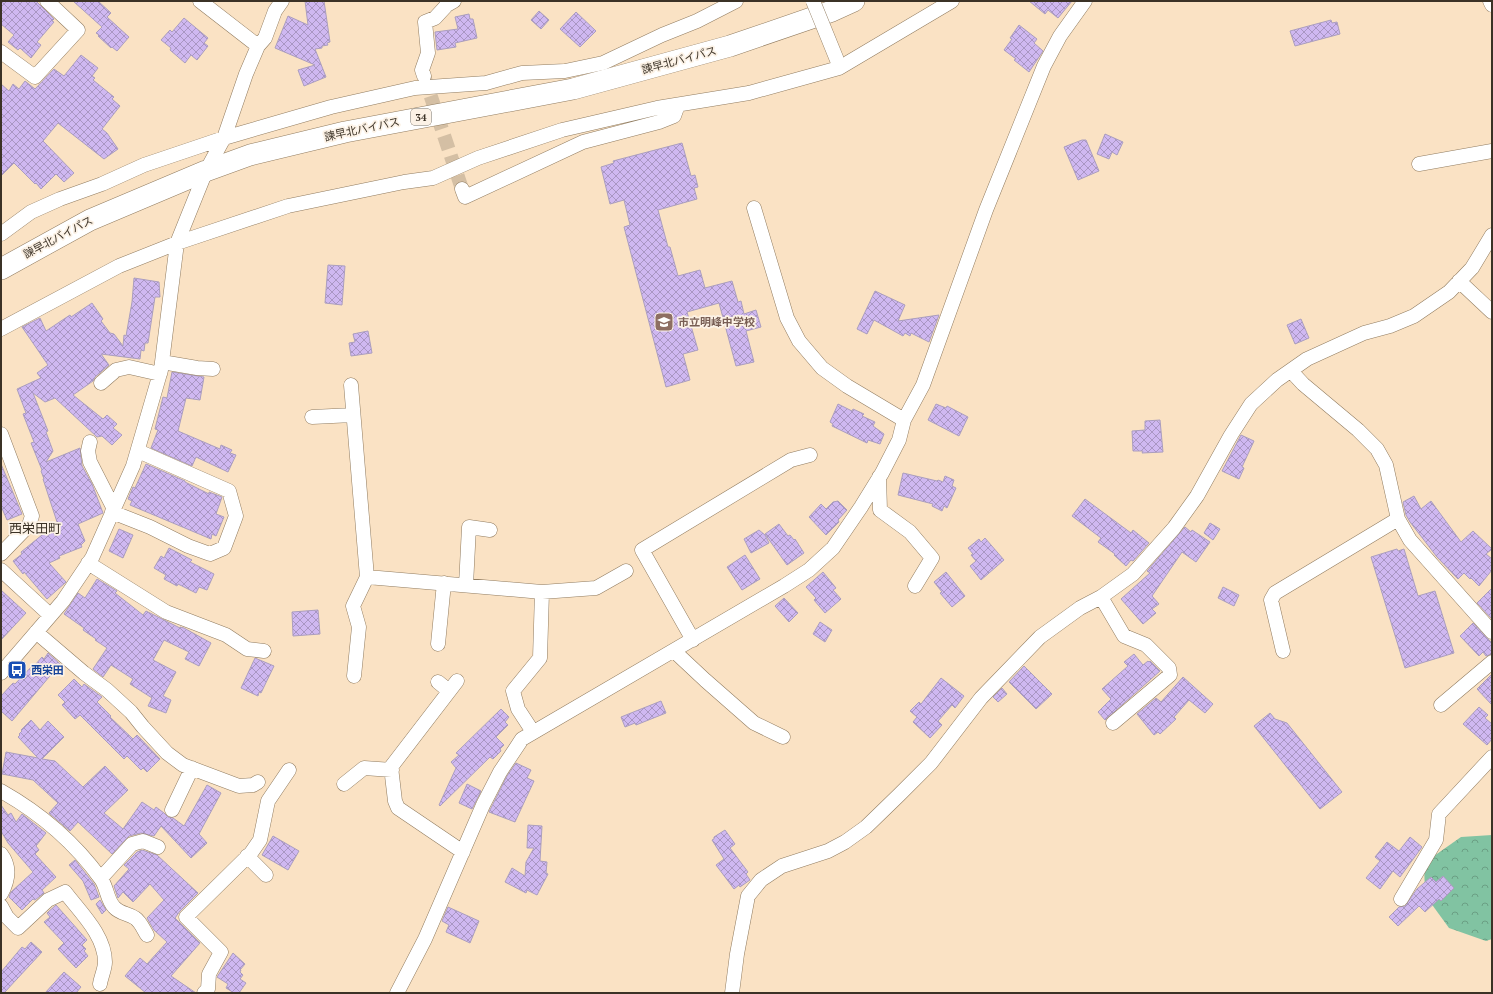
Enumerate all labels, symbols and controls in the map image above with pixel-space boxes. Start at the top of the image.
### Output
street label: 諫早北バイパス [640,43,718,77]
road number: 34 [411,109,431,125]
street label: 諫早北バイパス [323,114,401,144]
street label: 諫早北バイパス [21,213,95,261]
school or university icon: 市立明峰中学校 [653,311,675,333]
place label: 市立明峰中学校 [678,315,755,329]
district label: 西栄田町 [9,519,61,537]
bus stop icon: 西栄田 [6,659,28,681]
place label: 西栄田 [31,663,64,677]

